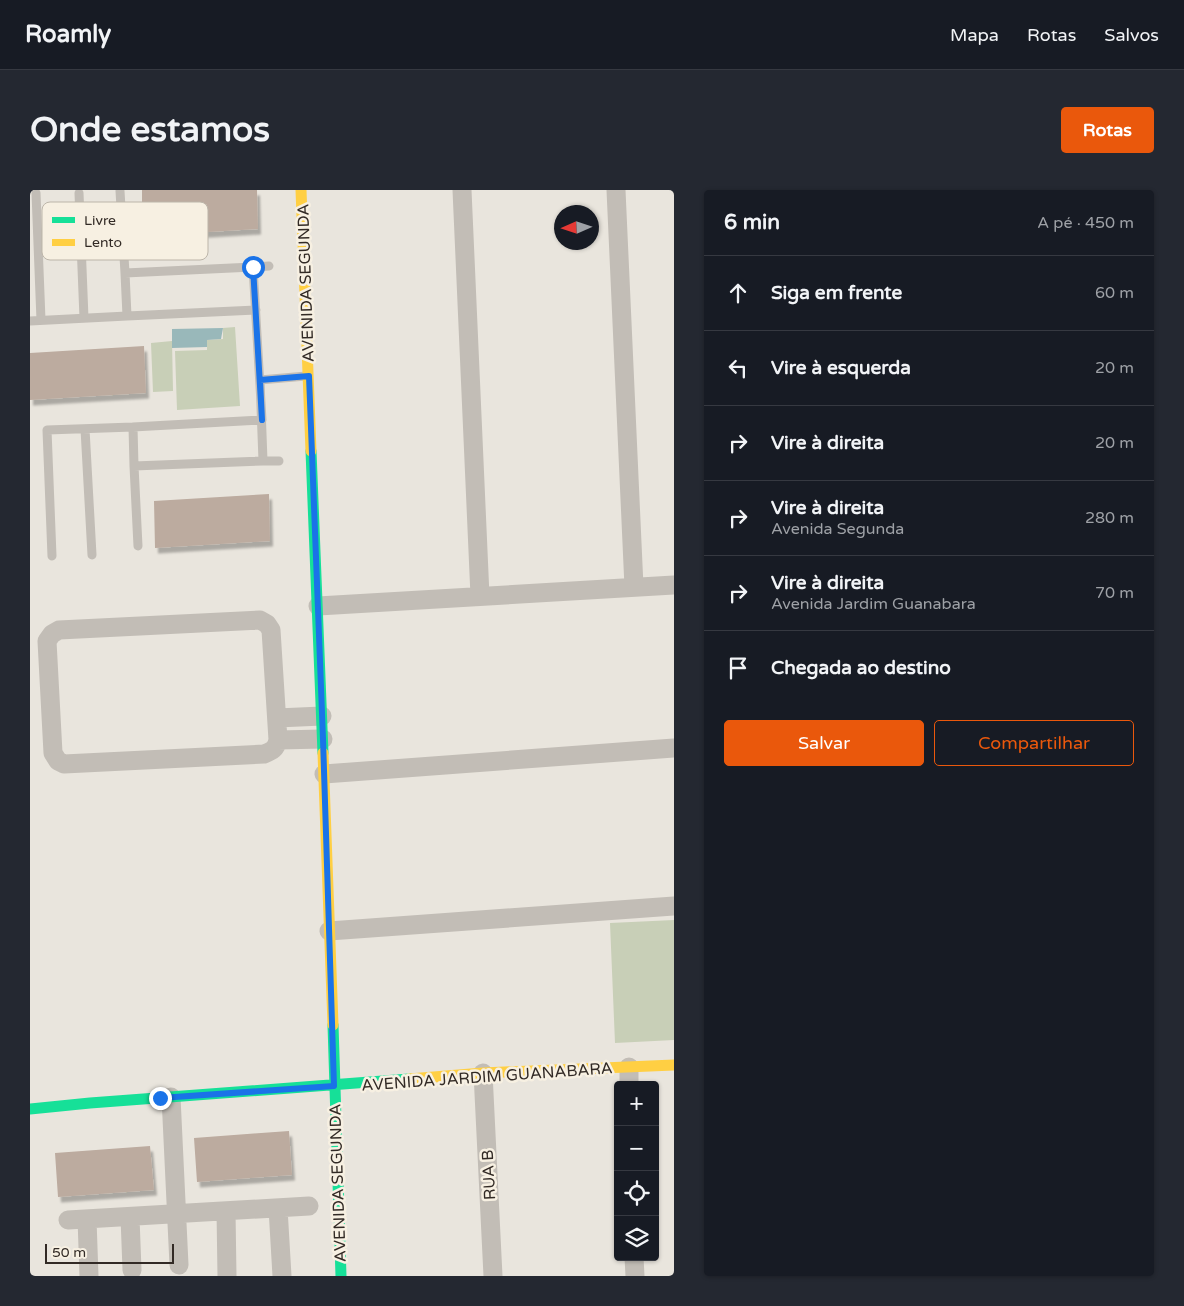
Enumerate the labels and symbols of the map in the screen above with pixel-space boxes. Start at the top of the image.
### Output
legend [42,202,208,260]
street label: AVENIDA SEGUNDA [293,203,319,363]
north arrow [554,205,599,250]
text: Livre [84,212,116,229]
text: Lento [84,234,122,251]
route start [242,256,265,279]
street label: AVENIDA JARDIM GUANABARA [361,1058,613,1096]
route end [149,1087,172,1110]
street label: AVENIDA SEGUNDA [325,1103,351,1263]
street label: RUA B [478,1149,500,1201]
scale bar [45,1241,174,1264]

